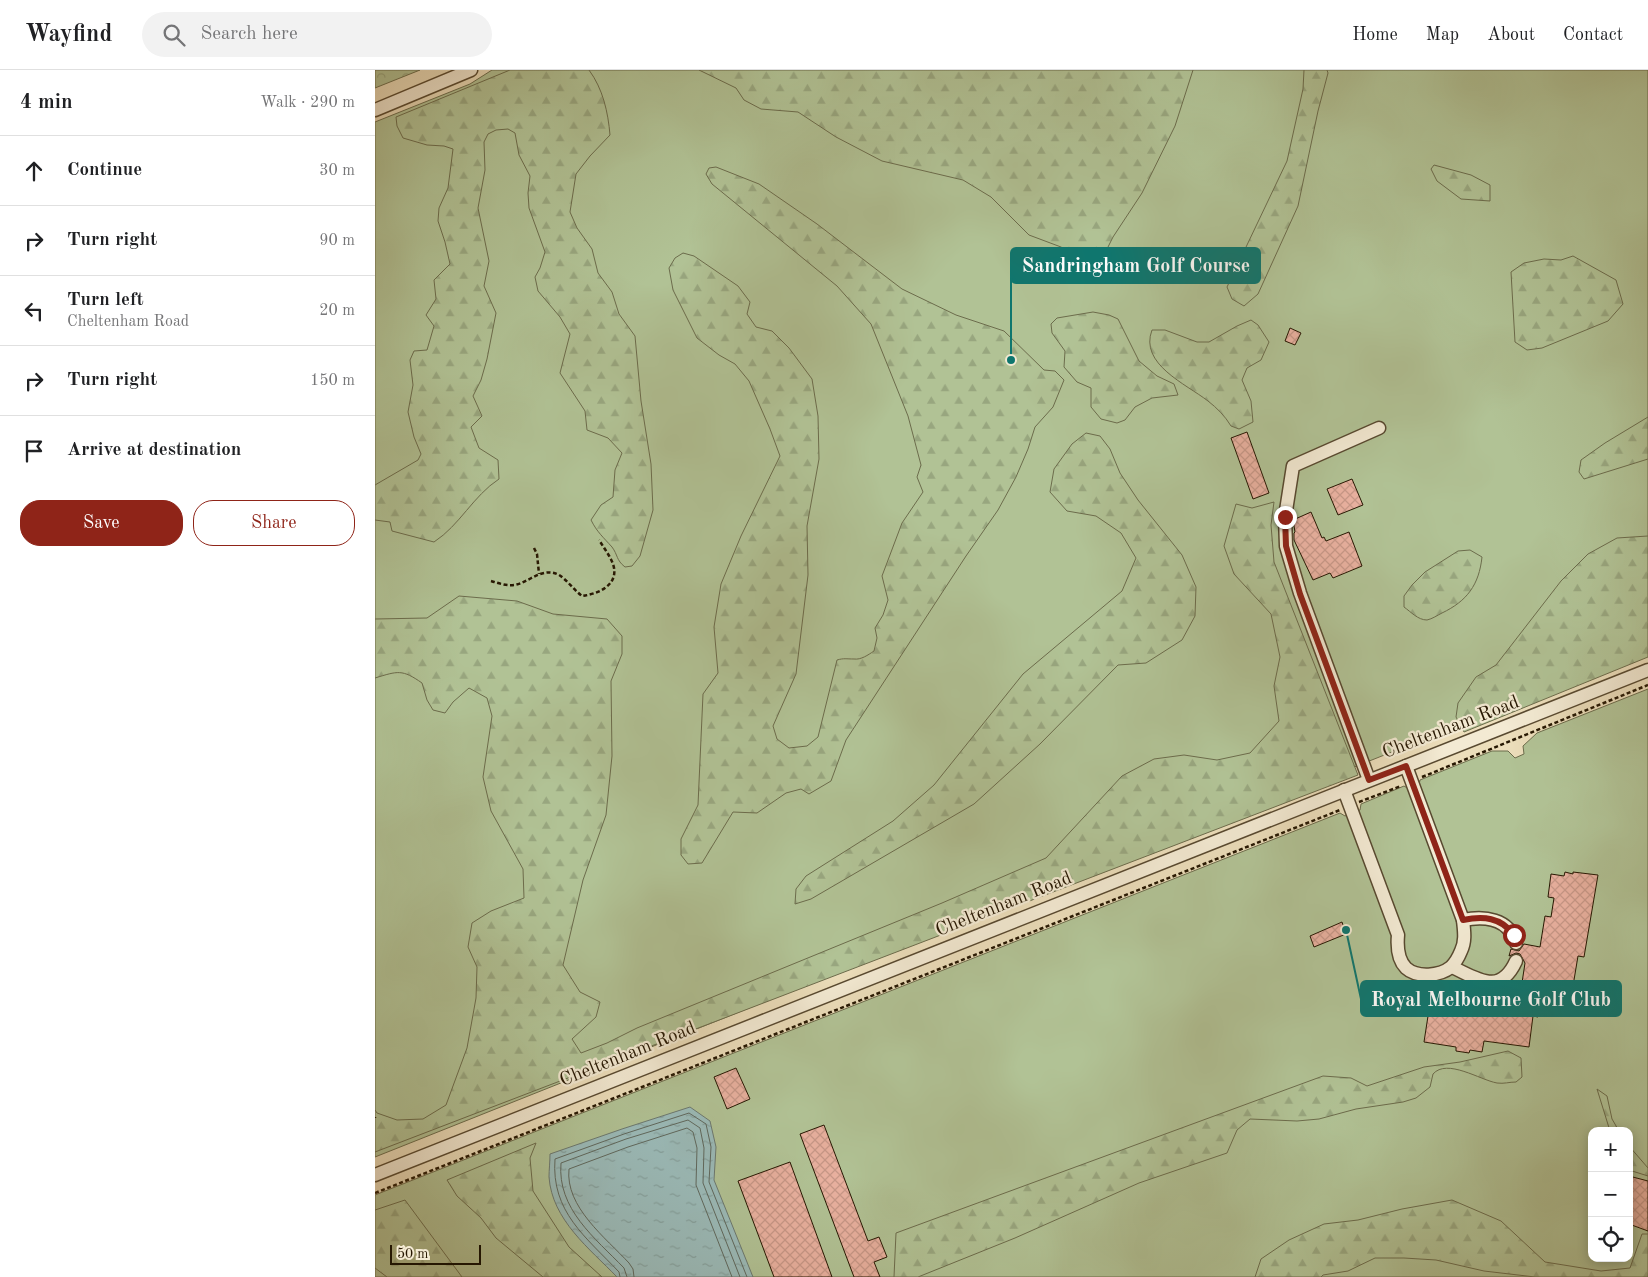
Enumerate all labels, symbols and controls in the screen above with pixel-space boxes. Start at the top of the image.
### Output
search box [142,12,492,57]
icon: search [160,21,188,49]
text: Wayfind [25,23,112,47]
text: Search here [200,25,298,44]
text: Home [1352,26,1398,44]
text: Map [1426,26,1459,44]
text: About [1487,26,1535,44]
text: Contact [1563,26,1623,44]
text: 4 min [20,92,73,113]
text: Walk · 290 m [260,95,355,111]
icon: ahead [20,157,48,185]
text: Continue [67,161,142,180]
text: 30 m [319,163,355,179]
icon: right [20,227,48,255]
text: Turn right [67,231,157,250]
text: 90 m [319,233,355,249]
callout: Sandringham Golf Course [1011,248,1260,283]
text: Sandringham Golf Course [1022,257,1250,277]
text: Turn left [67,291,144,310]
icon: left [20,297,48,325]
text: 20 m [319,303,355,319]
text: Cheltenham Road [67,314,189,330]
icon: right [20,367,48,395]
text: Turn right [67,371,157,390]
text: 150 m [310,373,355,389]
icon: arrive [20,437,48,465]
text: Arrive at destination [67,441,241,460]
button: Save [20,500,183,546]
button: Share [193,500,355,546]
route end [1274,506,1297,529]
street label: Cheltenham Road [1380,693,1522,763]
street label: Cheltenham Road [933,869,1075,941]
route start [1503,924,1526,947]
callout: Royal Melbourne Golf Club [1361,981,1621,1016]
text: Royal Melbourne Golf Club [1371,991,1611,1011]
street label: Cheltenham Road [557,1019,699,1091]
map controls [1588,1127,1633,1262]
button: + [1588,1127,1633,1172]
button: − [1588,1172,1633,1217]
button: locate [1588,1217,1633,1262]
scale bar [390,1242,481,1265]
text: 50 m [397,1247,428,1261]

